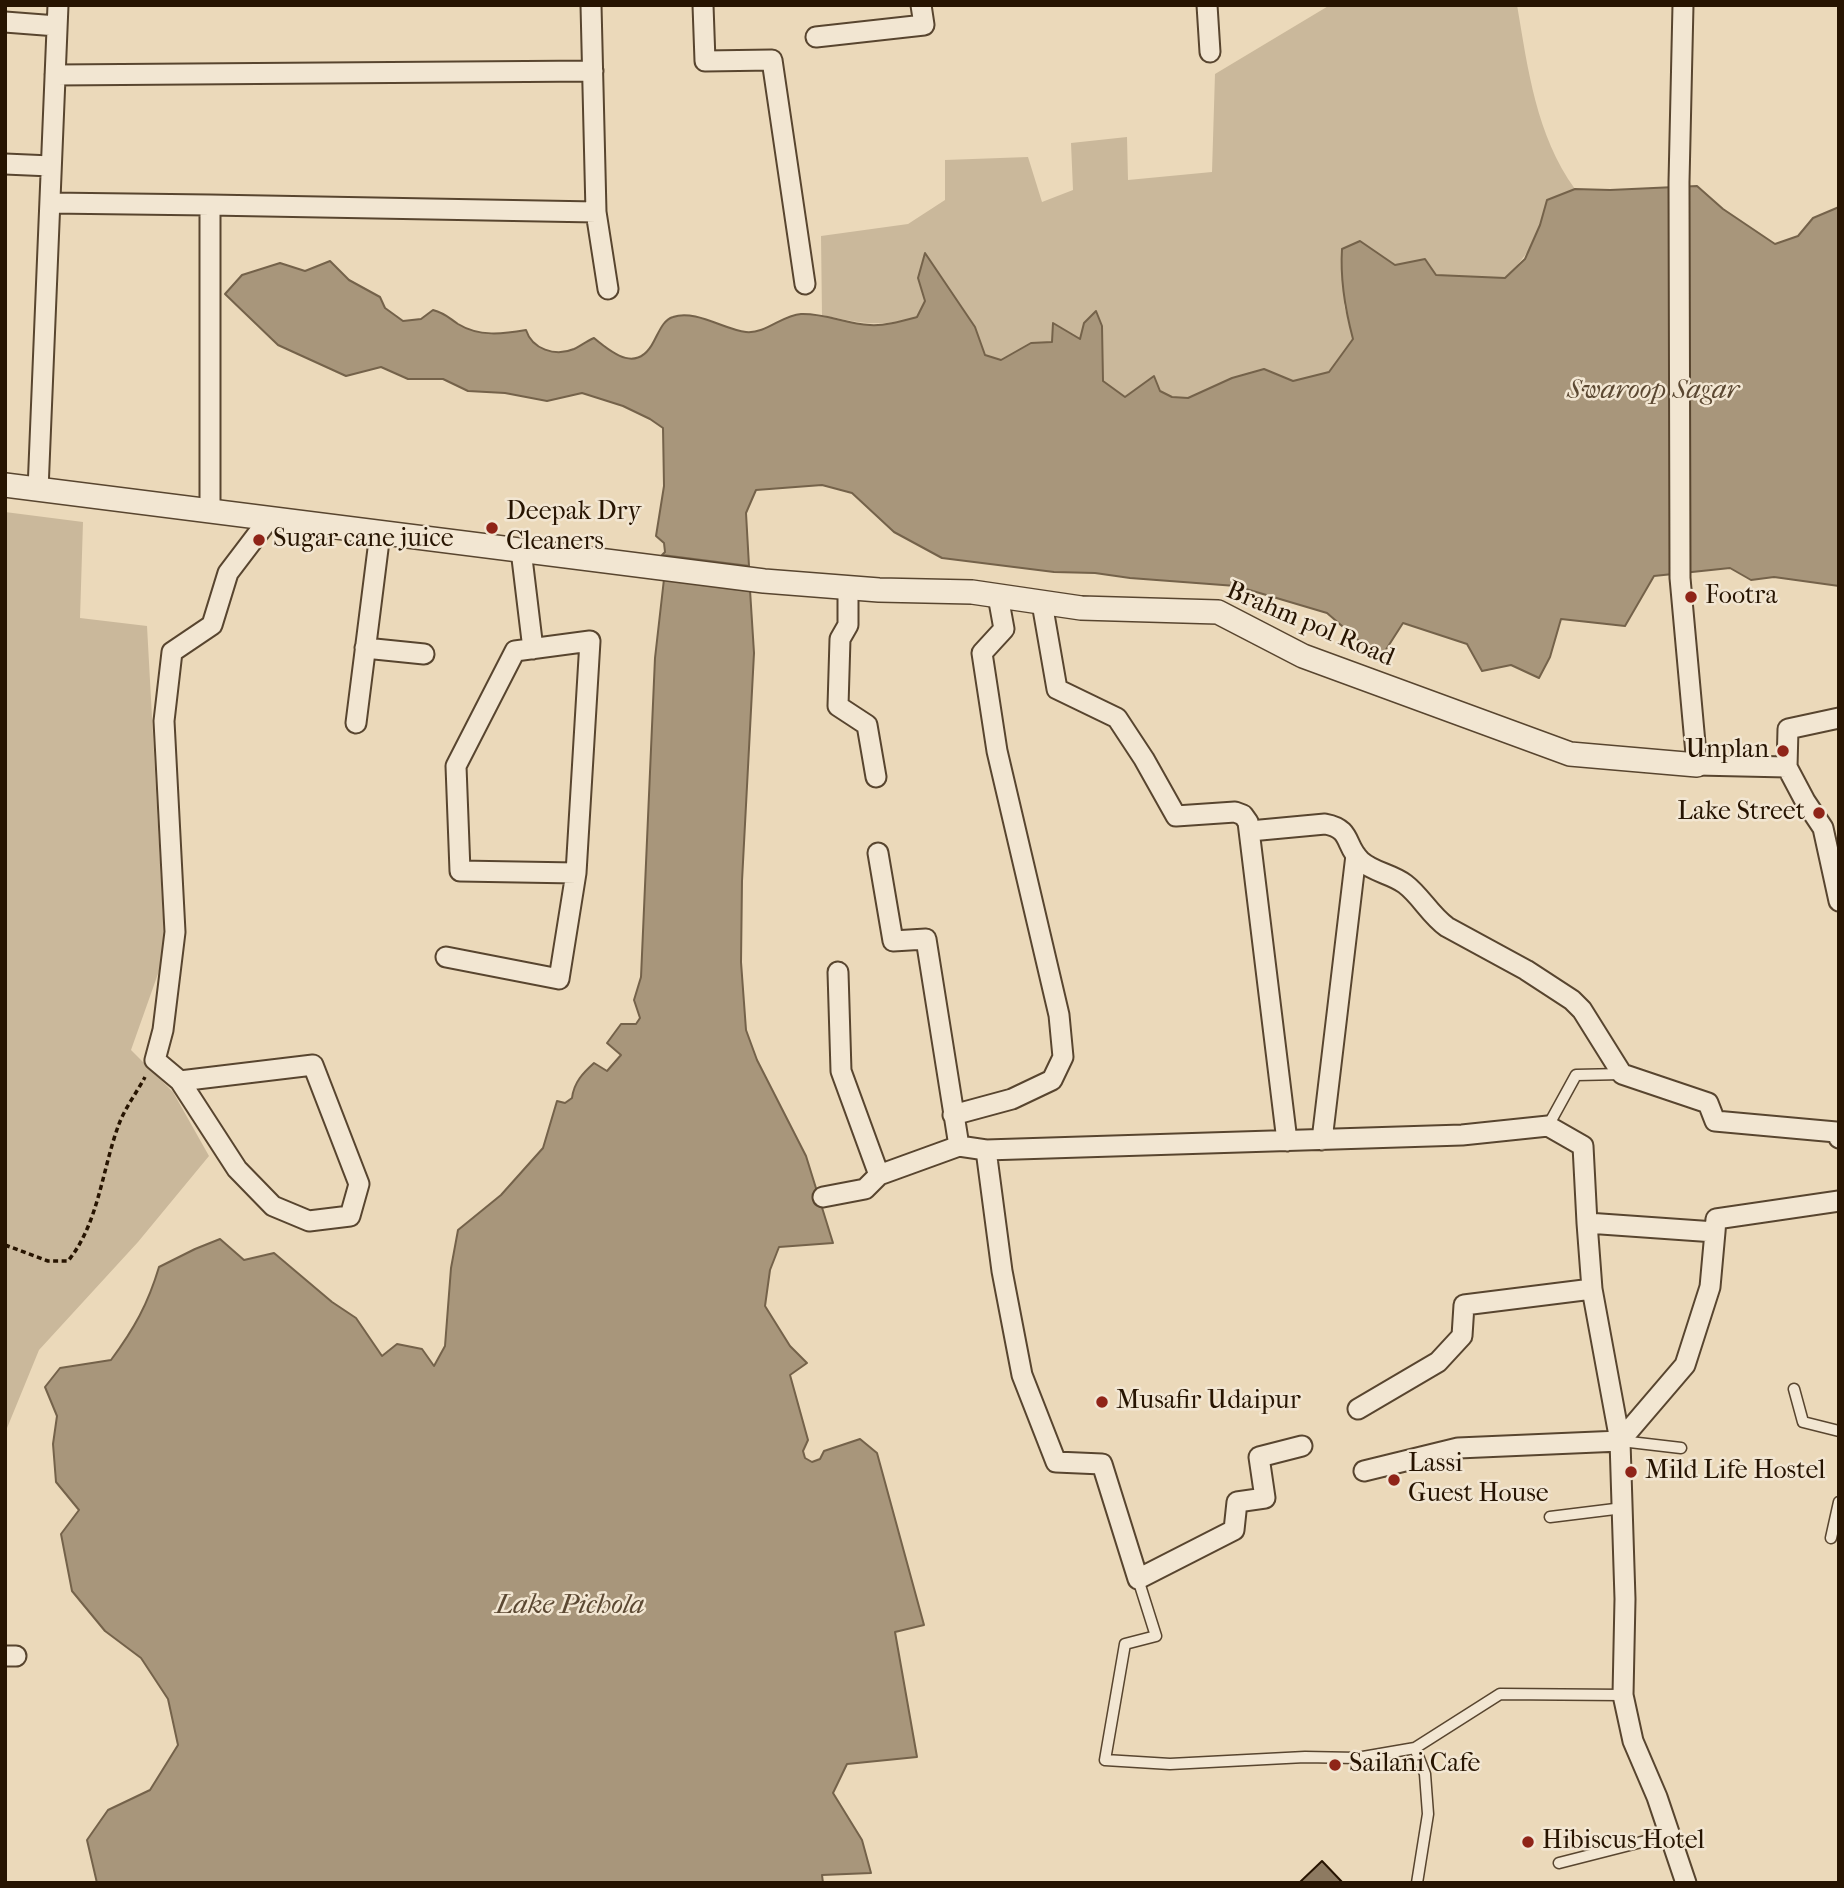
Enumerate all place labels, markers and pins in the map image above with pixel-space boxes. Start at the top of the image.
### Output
place label: Deepak Dry Cleaners [506,497,641,558]
marker: Deepak Dry Cleaners [484,520,500,536]
place label: Sugar cane juice [273,524,454,556]
marker: Sugar cane juice [251,532,267,548]
place label: Footra [1705,581,1777,613]
marker: Footra [1683,589,1699,605]
place label: Unplan [1686,735,1769,767]
marker: Unplan [1775,743,1791,759]
place label: Lake Street [1677,797,1805,829]
marker: Lake Street [1811,805,1827,821]
place label: Musafir Udaipur [1116,1386,1301,1418]
marker: Musafir Udaipur [1094,1394,1110,1410]
place label: Lassi Guest House [1408,1449,1549,1510]
place label: Mild Life Hostel [1645,1456,1825,1488]
marker: Mild Life Hostel [1623,1464,1639,1480]
marker: Lassi Guest House [1386,1472,1402,1488]
place label: Sailani Cafe [1349,1749,1480,1781]
marker: Sailani Cafe [1327,1757,1343,1773]
place label: Hibiscus Hotel [1542,1826,1705,1858]
marker: Hibiscus Hotel [1520,1834,1536,1850]

